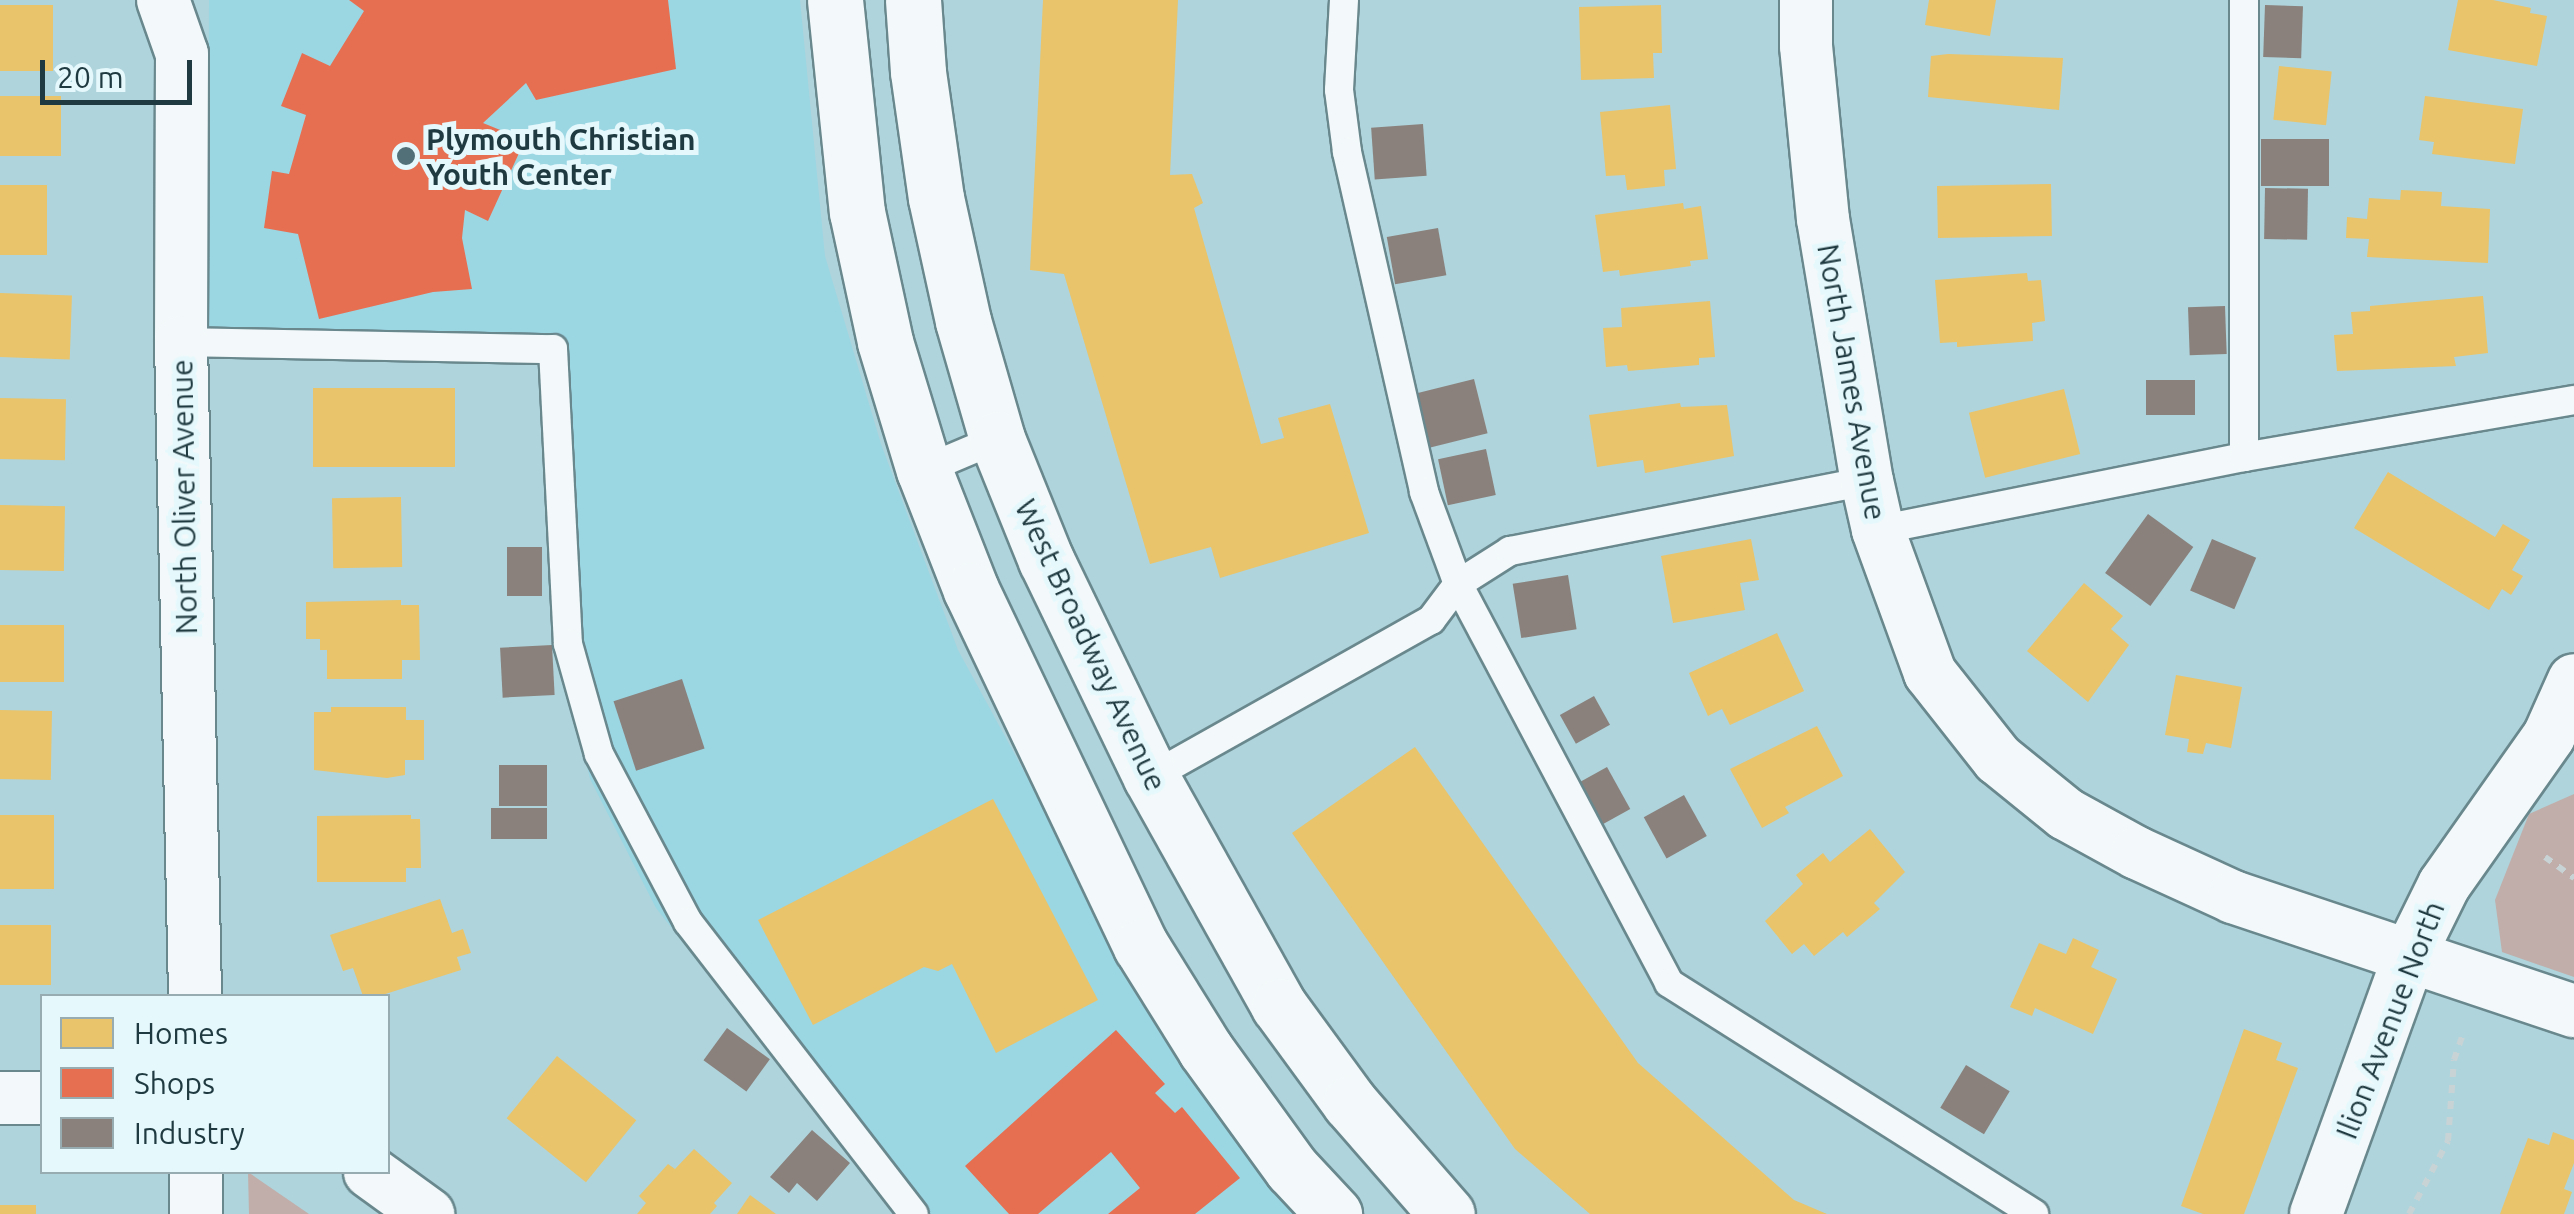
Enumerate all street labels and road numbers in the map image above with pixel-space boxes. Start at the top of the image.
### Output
street label: North James Avenue [1810,241,1894,523]
street label: North Oliver Avenue [164,359,204,635]
street label: West Broadway Avenue [1008,494,1174,796]
street label: Ilion Avenue North [2328,896,2452,1144]

